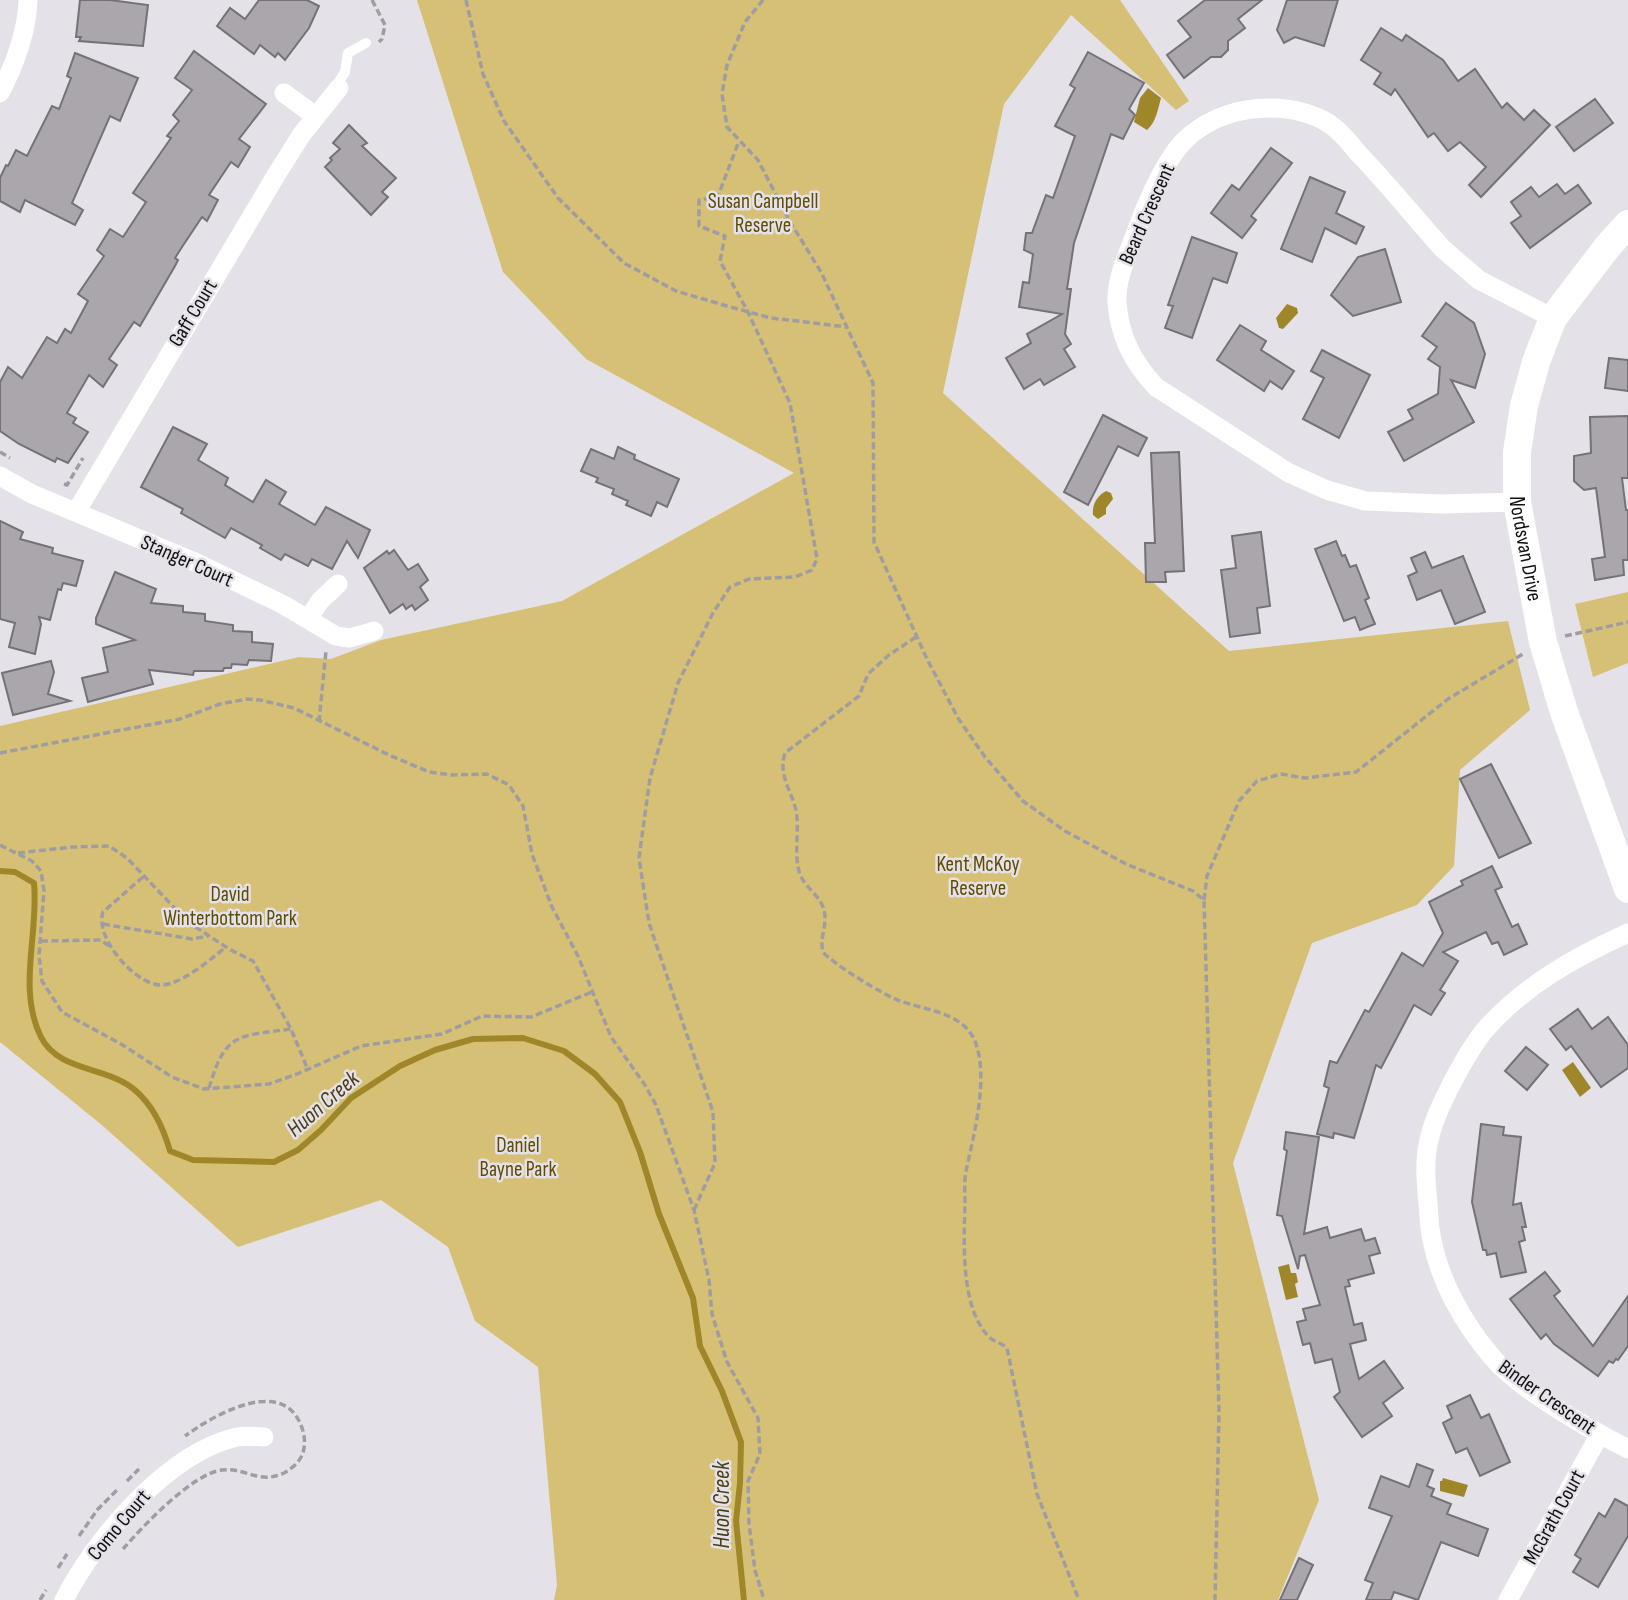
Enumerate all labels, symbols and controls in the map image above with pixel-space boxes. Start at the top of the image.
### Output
street label: Beard Crescent [1114,160,1180,268]
park label: Susan Campbell Reserve [708,189,818,238]
street label: Gaff Court [163,275,223,351]
street label: Nordsvan Drive [1505,496,1548,603]
street label: Stanger Court [137,530,237,592]
park label: Kent McKoy Reserve [936,852,1020,901]
park label: David Winterbottom Park [163,882,297,931]
water label: Huon Creek [281,1064,366,1143]
park label: Daniel Bayne Park [480,1133,556,1182]
street label: Binder Crescent [1494,1354,1600,1440]
water label: Huon Creek [708,1460,736,1548]
street label: McGrath Court [1518,1465,1590,1569]
street label: Como Court [82,1485,156,1565]

